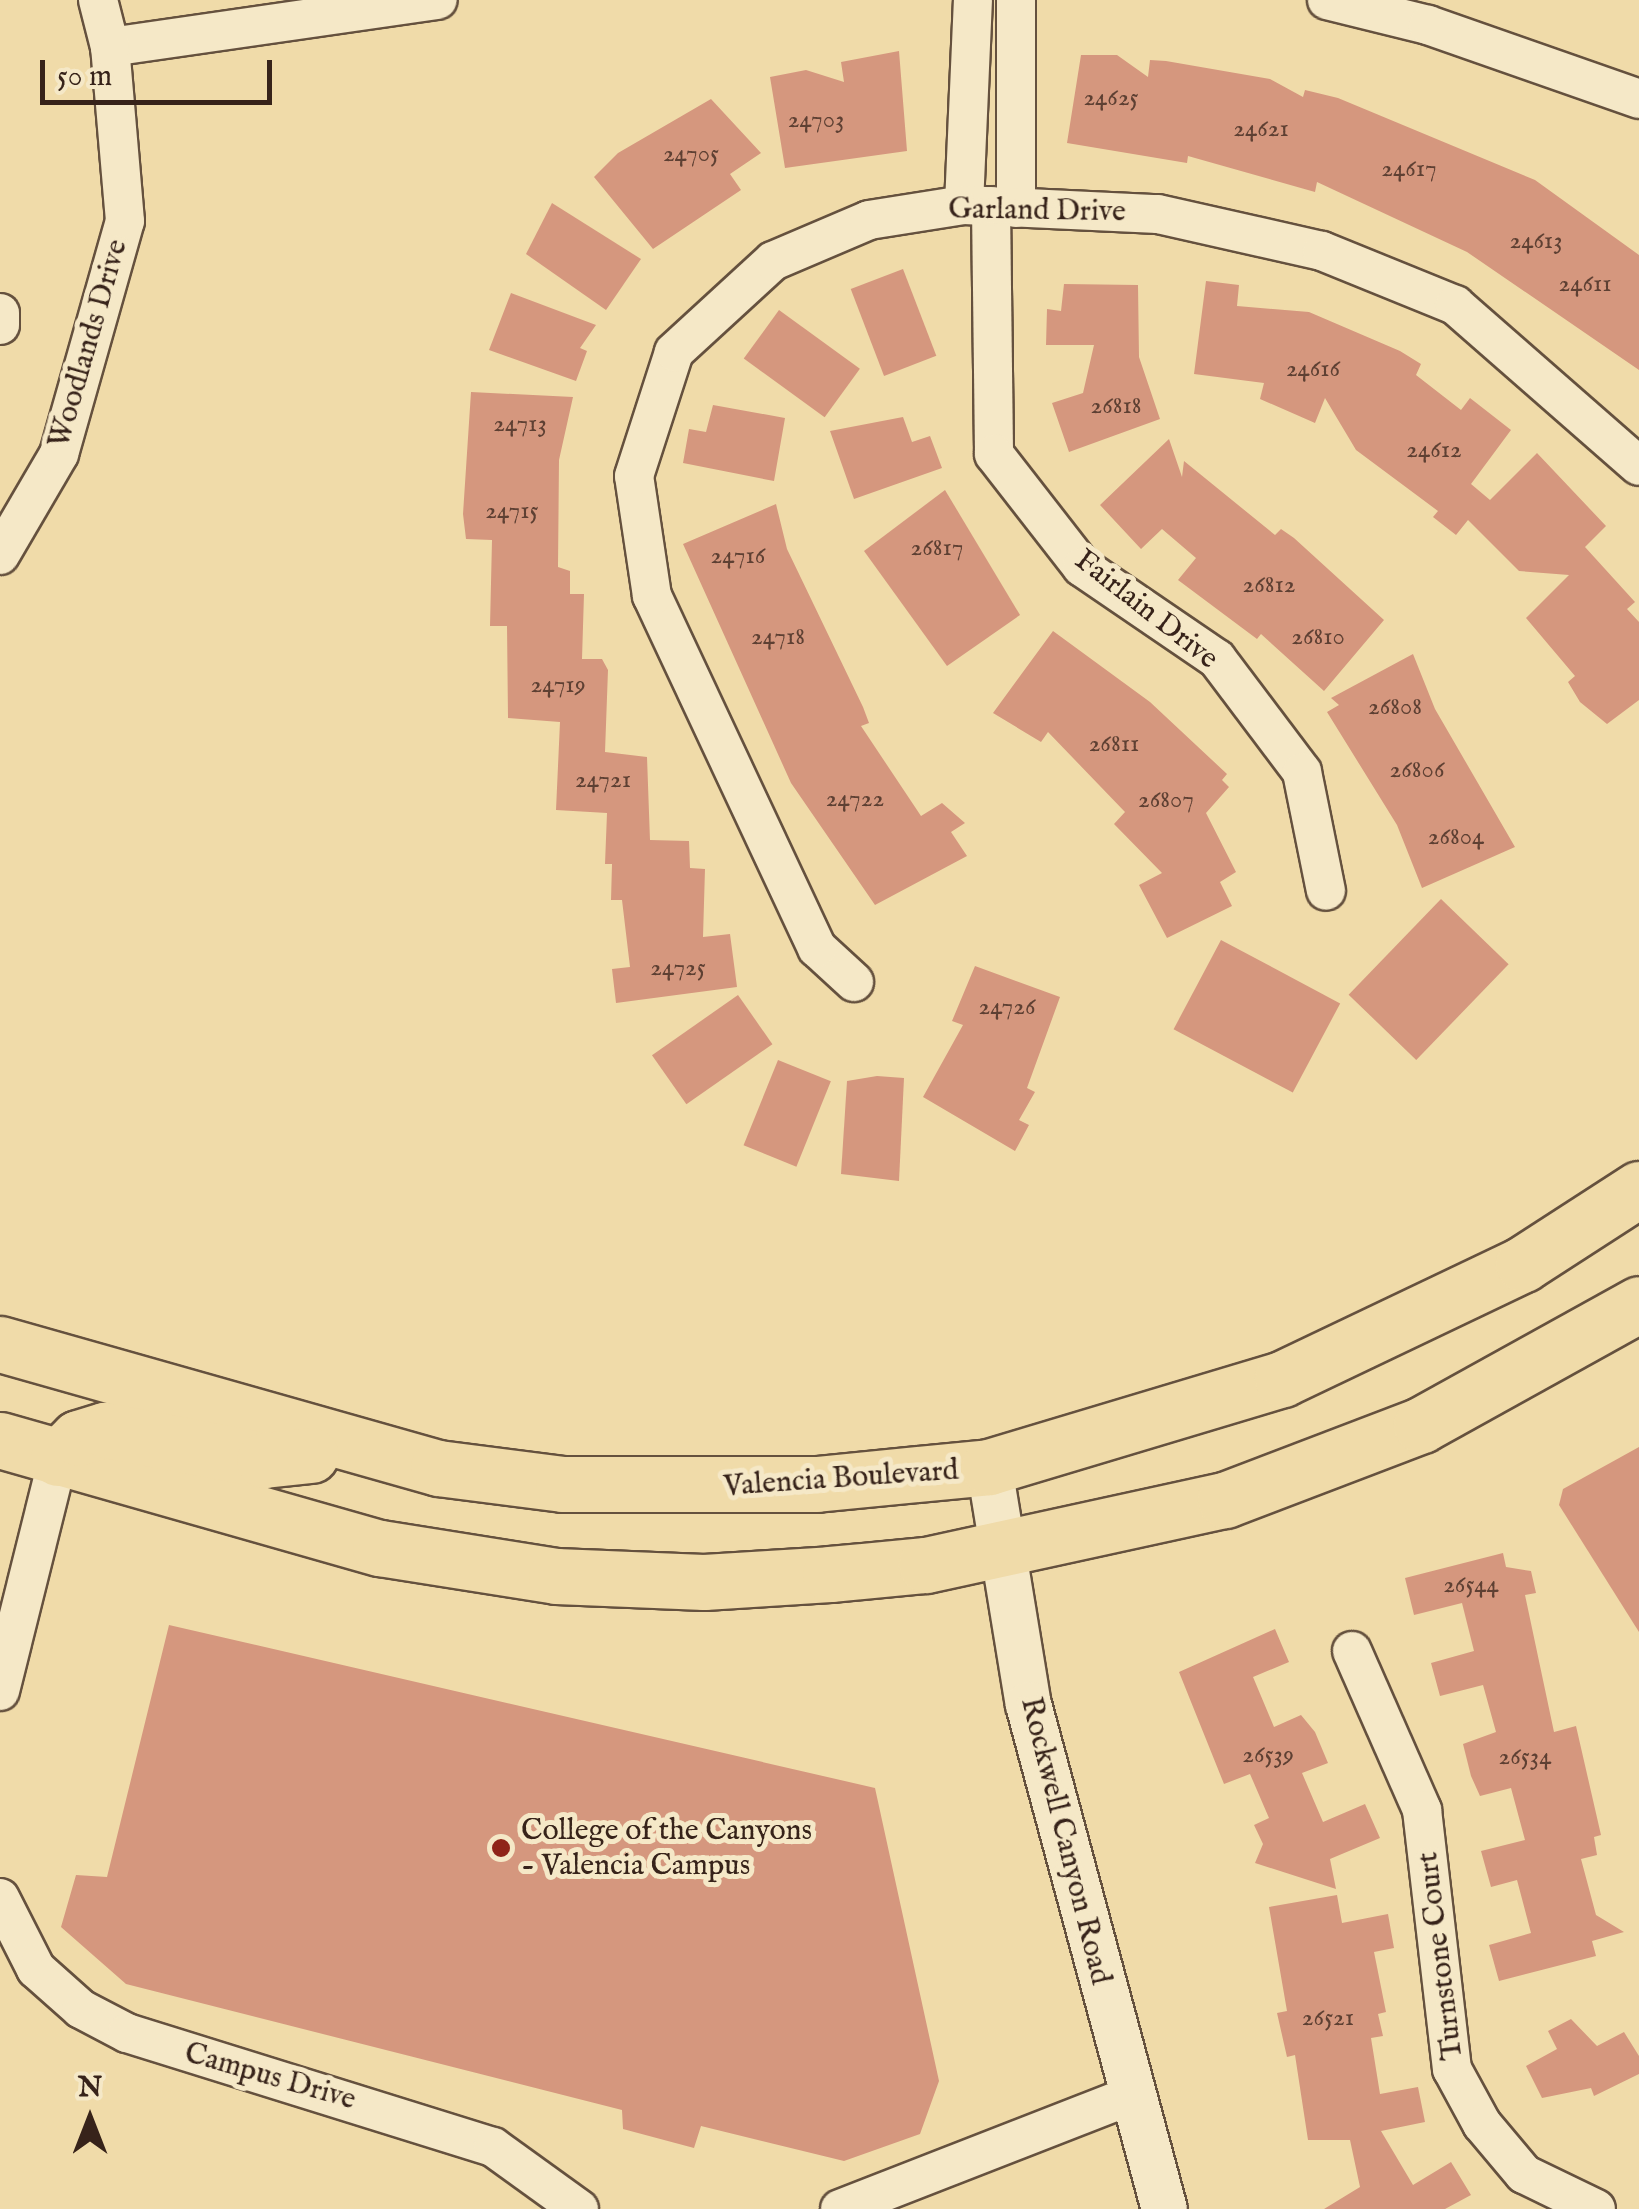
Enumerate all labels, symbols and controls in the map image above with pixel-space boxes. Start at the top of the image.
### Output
scale bar [45,40,278,102]
text: 50 m [57,58,112,96]
house number: 24625 [1083,83,1139,113]
house number: 24703 [788,105,844,135]
house number: 24621 [1233,114,1289,144]
house number: 24705 [663,139,719,169]
house number: 24617 [1381,154,1437,184]
street label: Garland Drive [948,191,1126,231]
house number: 24613 [1509,226,1563,256]
street label: Woodlands Drive [42,235,136,453]
house number: 24611 [1558,269,1612,299]
house number: 24616 [1286,354,1340,384]
house number: 26818 [1090,391,1142,421]
house number: 24713 [493,409,547,439]
house number: 24612 [1406,435,1462,465]
house number: 24715 [485,496,539,526]
house number: 26817 [910,533,964,563]
house number: 24716 [711,541,765,571]
street label: Fairlain Drive [1067,543,1225,677]
house number: 26812 [1242,570,1296,600]
house number: 24718 [751,622,805,652]
house number: 26810 [1291,622,1345,652]
house number: 24719 [530,670,586,700]
house number: 26808 [1368,692,1422,722]
house number: 26811 [1089,729,1139,759]
house number: 26806 [1390,755,1444,785]
house number: 24721 [575,765,631,795]
house number: 24722 [826,784,884,814]
house number: 26807 [1138,785,1194,815]
house number: 26804 [1428,822,1484,852]
house number: 24725 [650,953,706,983]
house number: 24726 [978,992,1036,1022]
street label: Valencia Boulevard [722,1453,960,1505]
house number: 26544 [1443,1570,1499,1600]
street label: Rockwell Canyon Road [1012,1694,1118,1988]
house number: 26539 [1242,1740,1294,1770]
house number: 26534 [1499,1742,1551,1772]
place label: College of the Canyons - Valencia Campus [521,1813,812,1884]
marker: College of the Canyons - Valencia Campus [490,1837,512,1859]
street label: Turnstone Court [1410,1850,1472,2062]
house number: 26521 [1302,2003,1354,2033]
street label: Campus Drive [180,2035,360,2119]
north arrow [40,2069,140,2169]
text: N [78,2071,102,2106]

